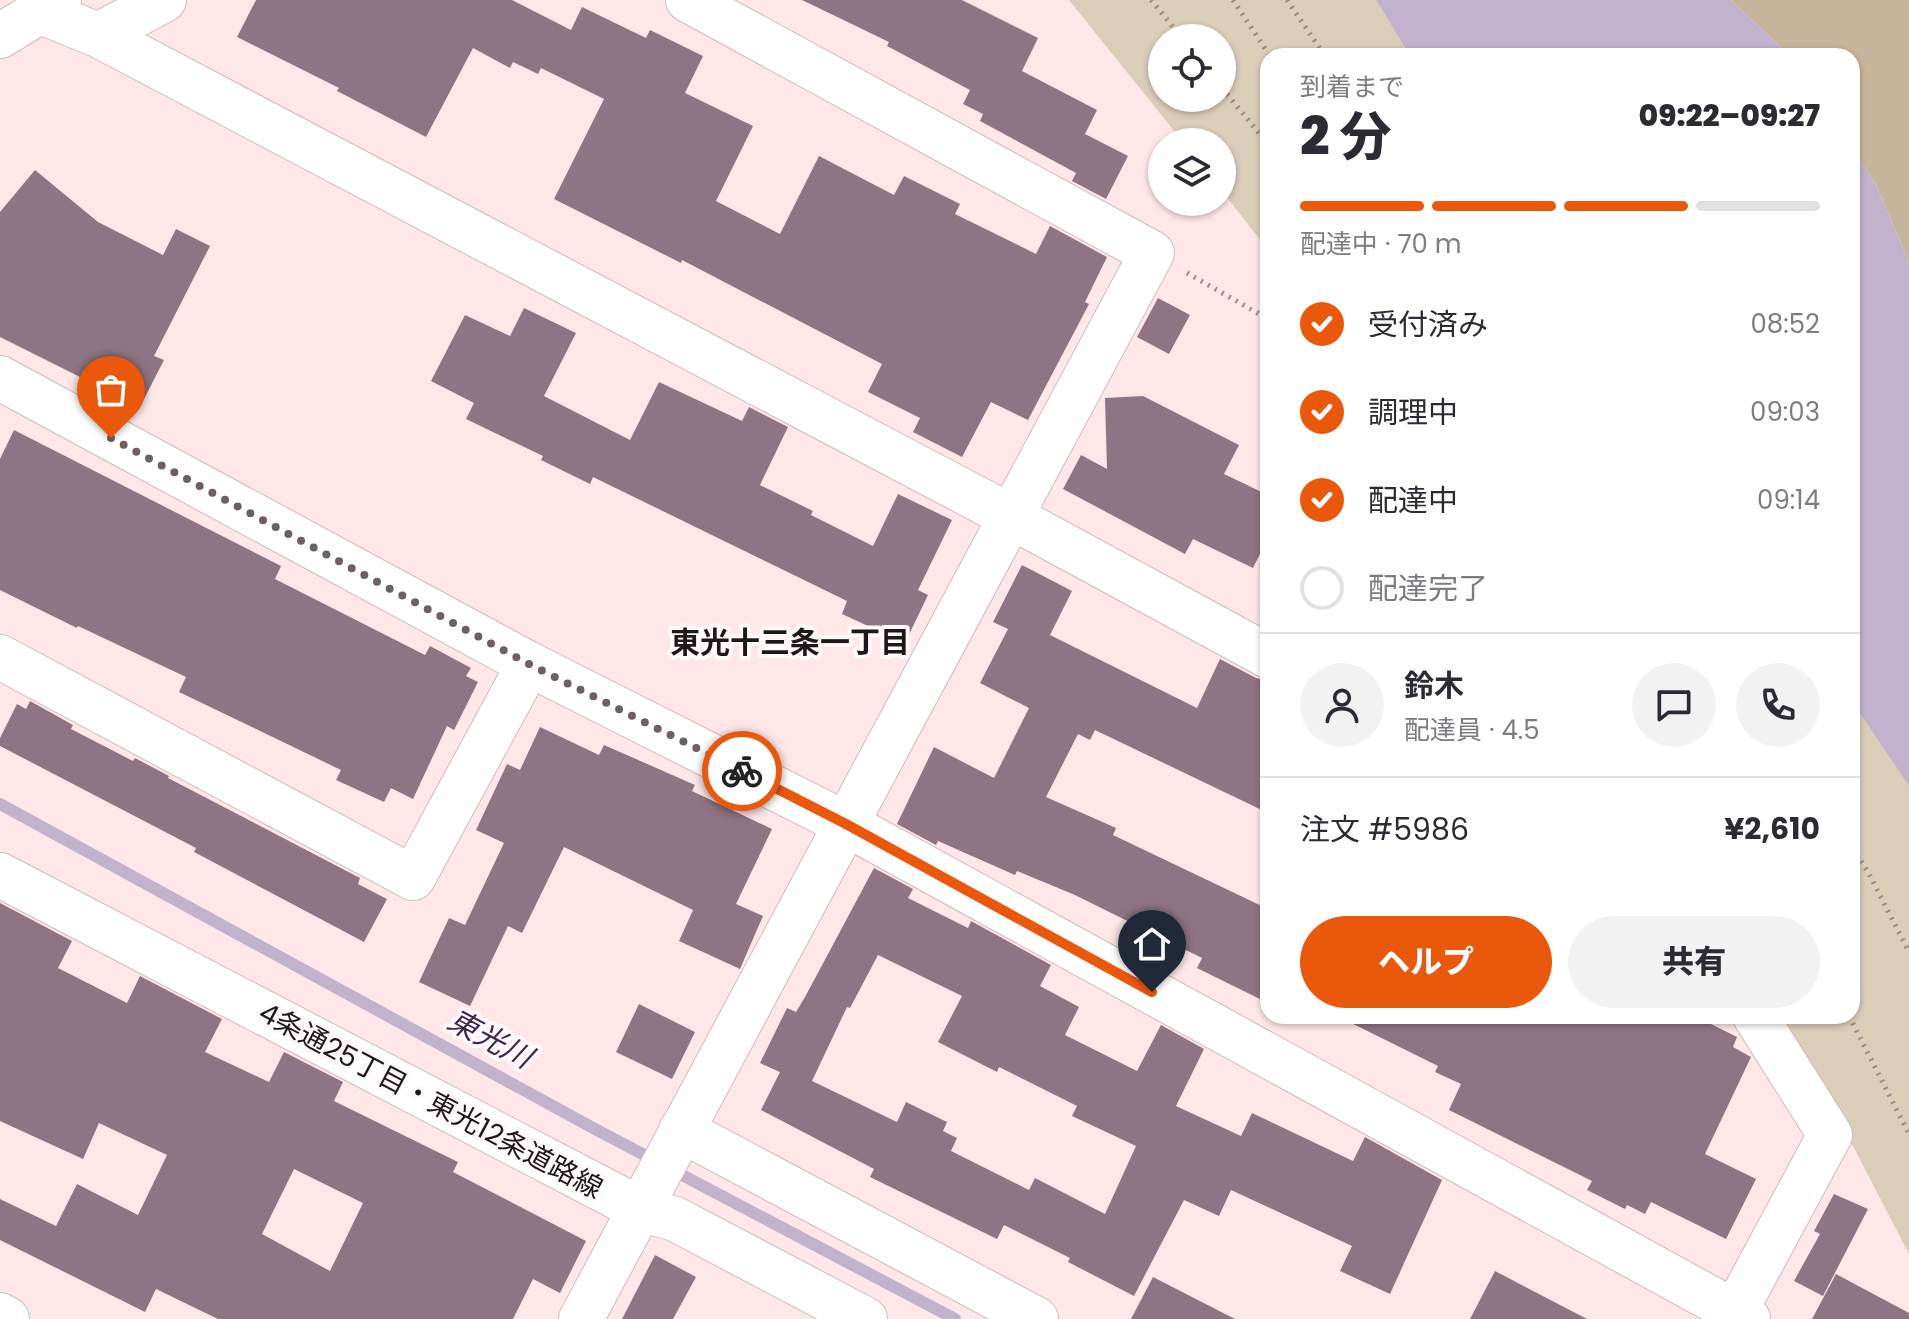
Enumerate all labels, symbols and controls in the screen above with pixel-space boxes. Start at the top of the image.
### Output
map controls [1148,24,1236,216]
button: locate [1148,24,1236,112]
text: 到着まで [1300,69,1404,105]
text: 09:22–09:27 [1639,94,1820,137]
text: 2 分 [1300,100,1392,173]
button: layers [1148,128,1236,216]
text: 配達中 · 70 m [1300,226,1462,262]
icon: check [1300,302,1344,346]
text: 受付済み [1368,303,1488,346]
text: 08:52 [1750,306,1820,342]
pin [77,356,145,438]
icon: bag [89,368,133,412]
icon: check [1300,390,1344,434]
text: 調理中 [1368,391,1458,434]
text: 09:03 [1750,394,1820,430]
icon: check [1300,478,1344,522]
text: 配達中 [1368,479,1458,522]
text: 09:14 [1757,482,1820,518]
text: 配達完了 [1368,567,1488,610]
district label: 東光十三条一丁目 [670,621,910,664]
button: person [1300,663,1384,747]
button: chat [1632,663,1716,747]
button: phone [1736,663,1820,747]
text: 鈴木 [1404,664,1464,707]
text: 配達員 · 4.5 [1404,712,1540,748]
courier [702,731,782,811]
icon: bike [720,749,764,793]
text: ¥2,610 [1724,807,1820,850]
text: 注文 #5986 [1300,808,1469,851]
pin [1118,910,1186,992]
button: ヘルプ [1300,916,1552,1008]
button: 共有 [1568,916,1820,1008]
icon: home [1130,922,1174,966]
street label: 4条通25丁目・東光12条道路線 [252,993,610,1208]
water label: 東光川 [440,998,543,1080]

